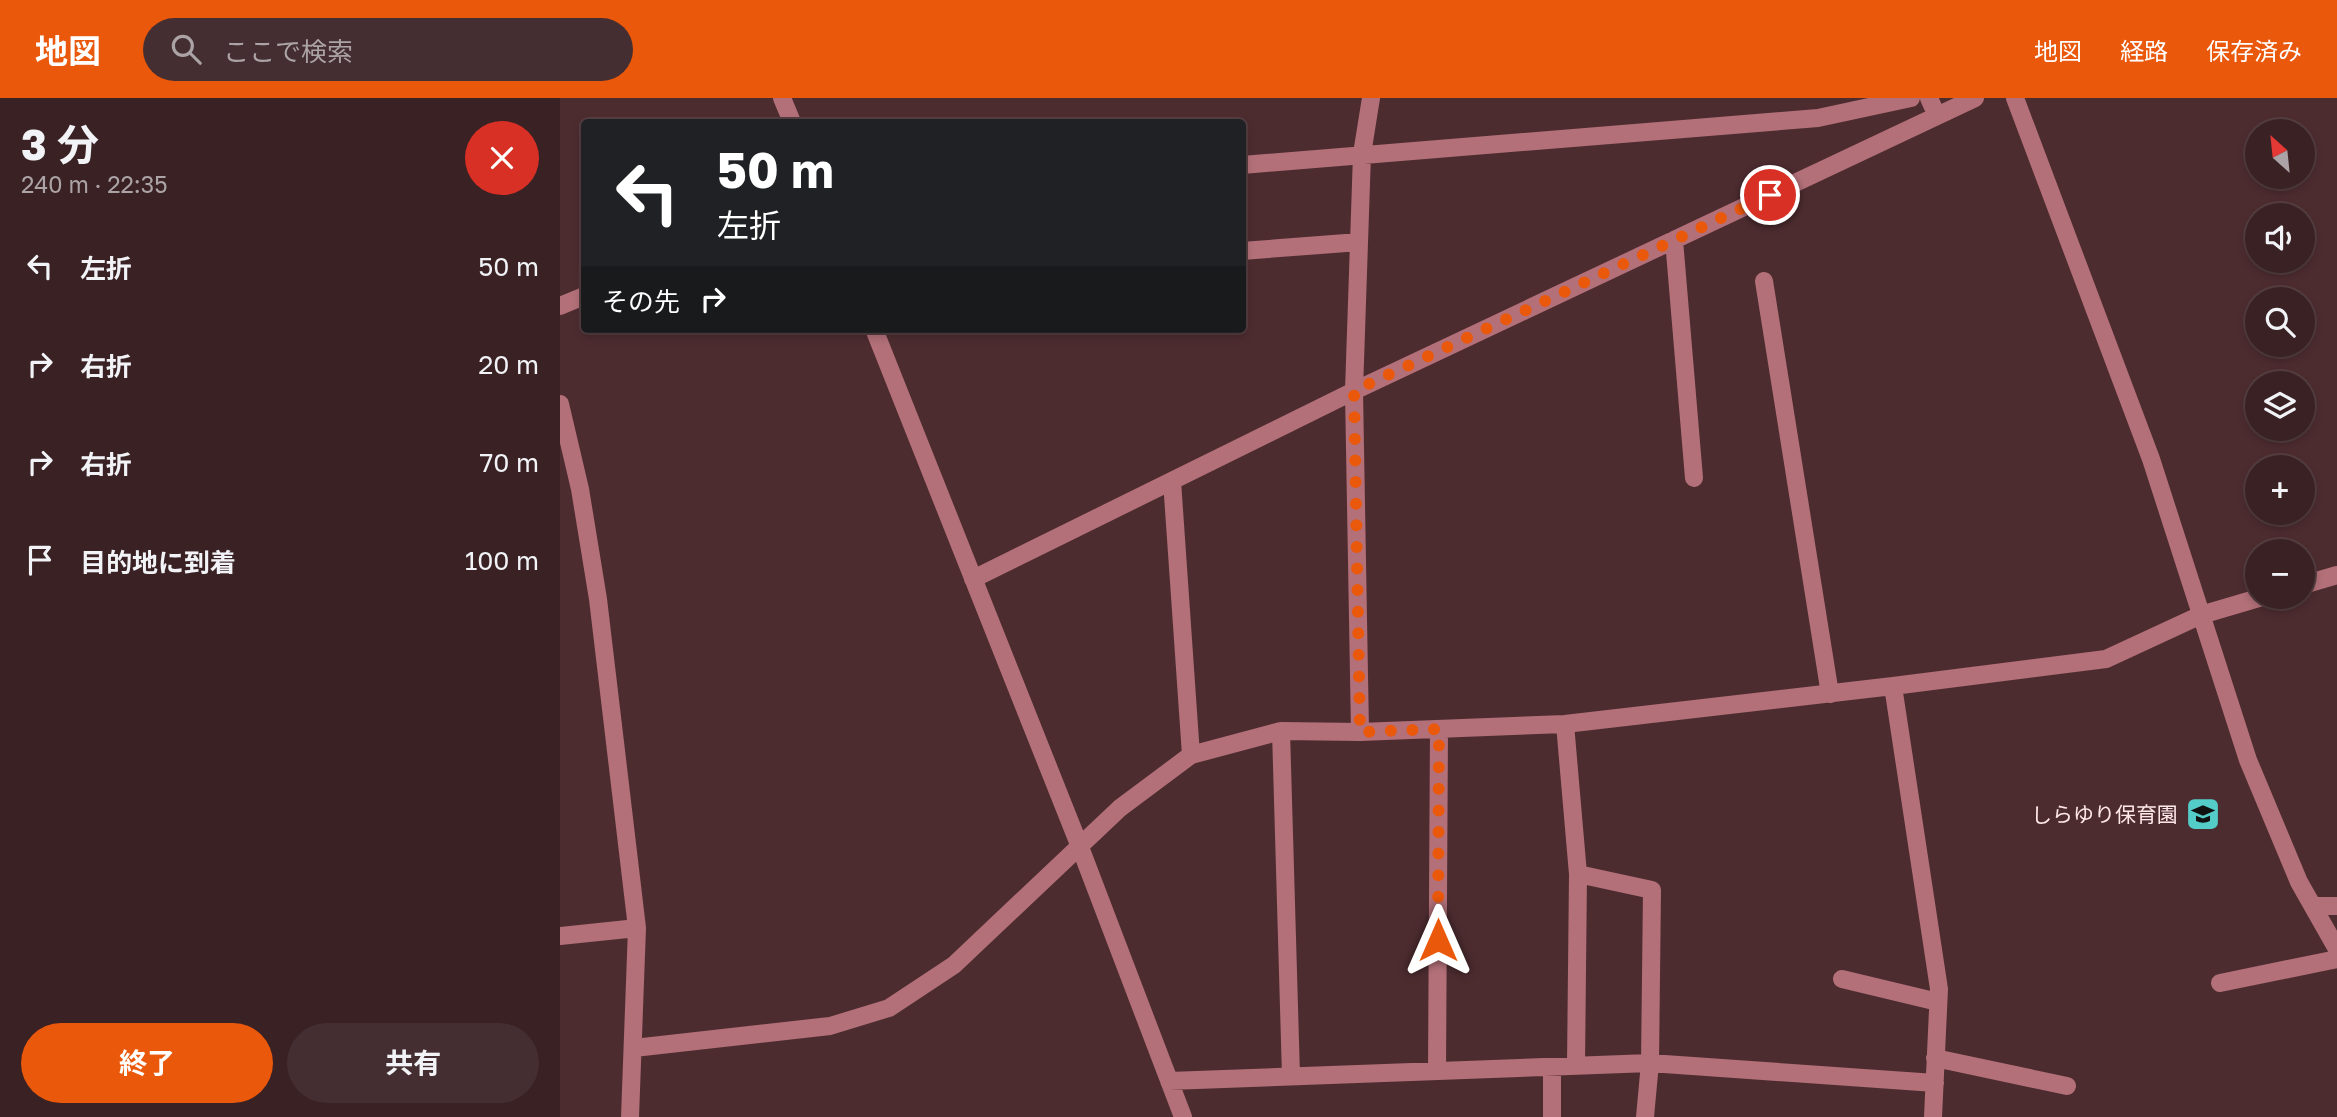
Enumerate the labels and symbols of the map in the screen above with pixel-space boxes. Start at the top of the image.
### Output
north arrow [2245,119,2315,189]
pin [1740,165,1800,225]
school or university icon: しらゆり保育園 [2184,795,2222,833]
place label: しらゆり保育園 [2031,801,2178,827]
position arrow [1401,903,1475,977]

